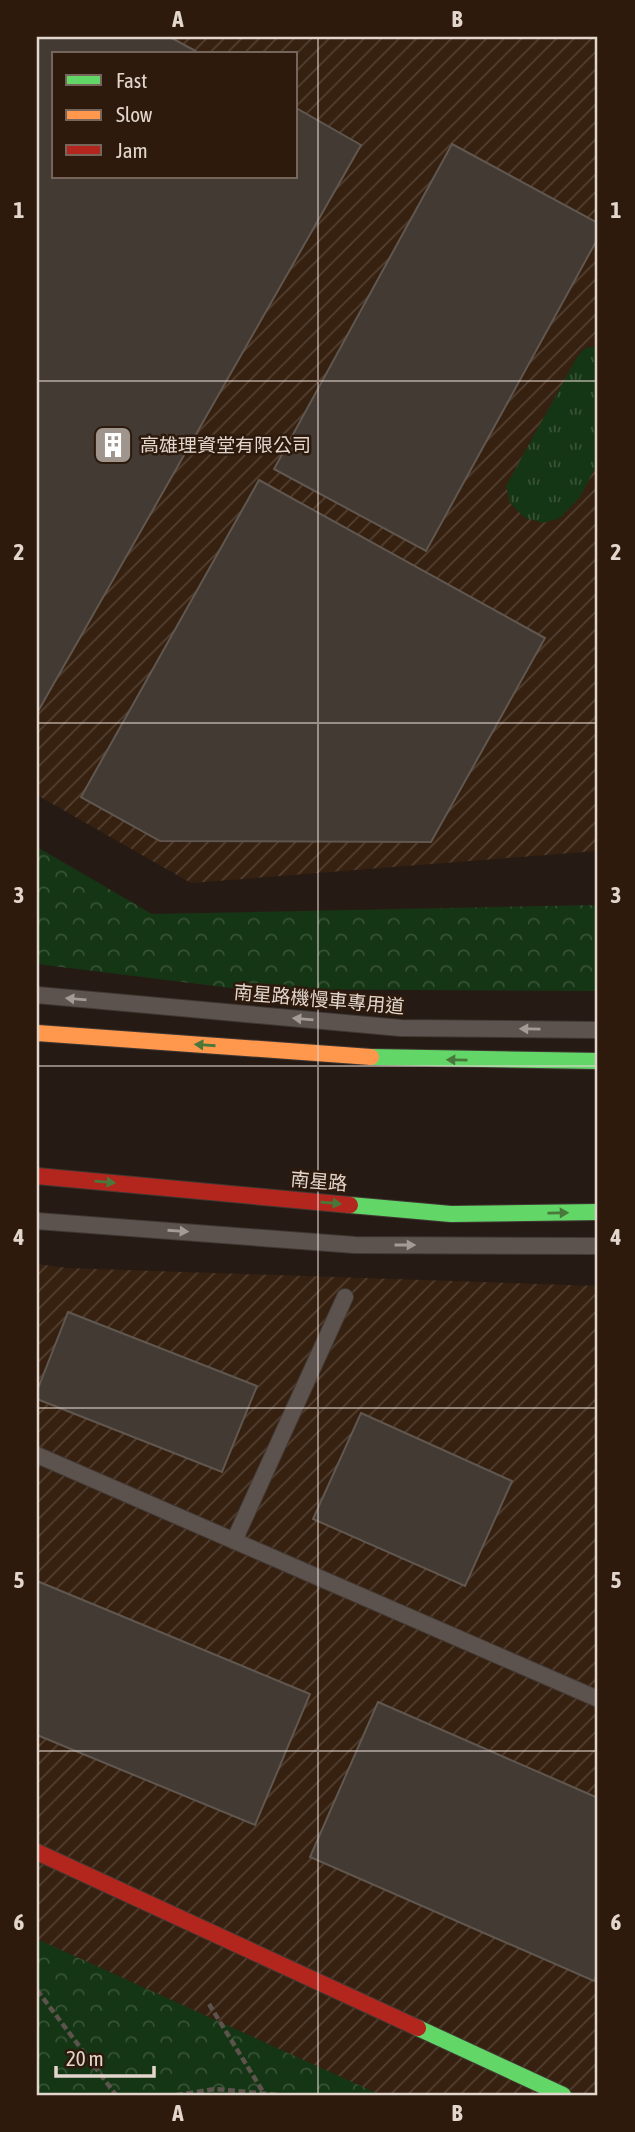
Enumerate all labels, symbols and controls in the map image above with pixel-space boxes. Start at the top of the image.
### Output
text: A [171,6,184,32]
text: B [452,6,463,32]
legend [52,52,298,178]
text: Fast [116,68,147,92]
text: Slow [116,102,153,126]
text: Jam [116,138,148,162]
text: 1 [14,197,25,223]
text: 1 [611,197,622,223]
building icon: 高雄理資堂有限公司 [92,424,134,466]
place label: 高雄理資堂有限公司 [140,434,311,456]
text: 2 [14,539,24,565]
text: 2 [611,539,621,565]
text: 3 [14,882,24,908]
text: 3 [611,882,621,908]
street label: 南星路機慢車專用道 [233,981,405,1017]
one-way arrow [65,993,87,1004]
one-way arrow [292,1013,314,1024]
one-way arrow [519,1023,541,1035]
one-way arrow [194,1039,216,1050]
one-way arrow [445,1054,467,1066]
street label: 南星路 [290,1168,348,1194]
one-way arrow [94,1177,116,1188]
one-way arrow [320,1198,342,1209]
one-way arrow [548,1207,570,1218]
text: 4 [13,1224,25,1250]
text: 4 [610,1224,622,1250]
one-way arrow [167,1226,189,1237]
one-way arrow [394,1239,416,1251]
text: 5 [14,1567,25,1593]
text: 5 [611,1567,622,1593]
text: 6 [14,1909,25,1935]
text: 6 [611,1909,622,1935]
scale bar [56,2034,154,2078]
text: 20 m [66,2046,104,2070]
text: A [171,2100,184,2126]
text: B [452,2100,463,2126]

